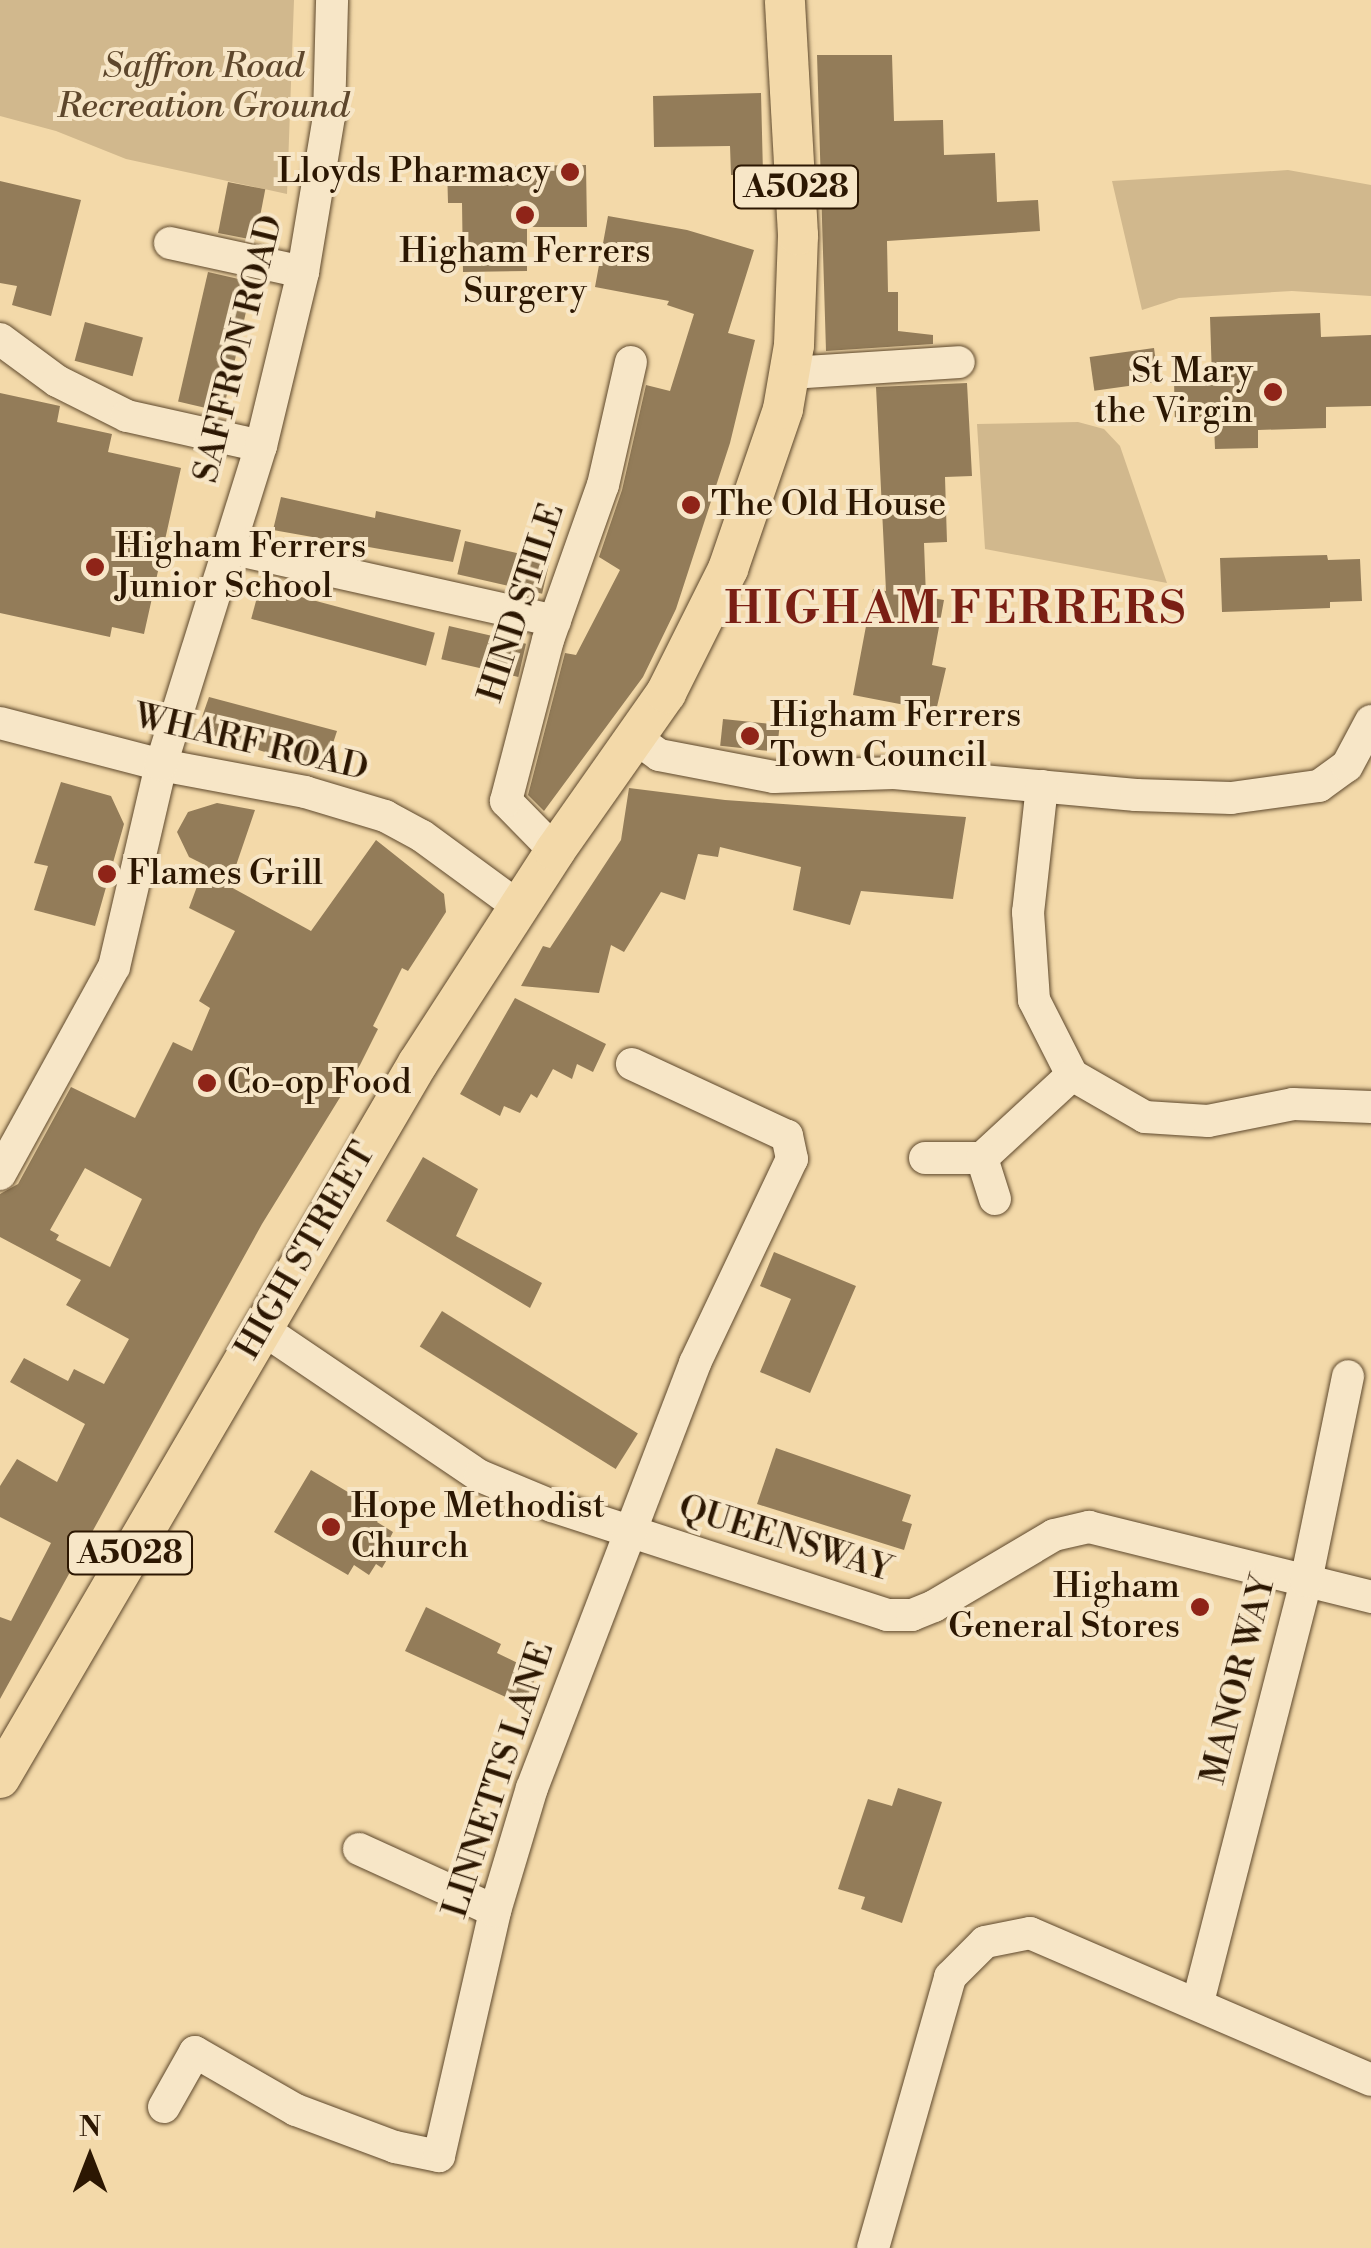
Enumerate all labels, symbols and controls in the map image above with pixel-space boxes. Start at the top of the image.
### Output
park label: Saffron Road Recreation Ground [57,46,349,128]
place label: Lloyds Pharmacy [277,151,550,193]
road number: A5028 [731,160,861,214]
marker: Lloyds Pharmacy [559,161,581,183]
marker: Higham Ferrers Surgery [514,204,536,226]
street label: SAFFRON ROAD [185,211,293,487]
place label: Higham Ferrers Surgery [399,231,651,313]
place label: St Mary the Virgin [1094,351,1253,433]
marker: St Mary the Virgin [1262,381,1284,403]
place label: The Old House [711,484,946,526]
marker: The Old House [680,494,702,516]
street label: HIND STILE [470,498,574,708]
place label: Higham Ferrers Junior School [115,526,366,608]
marker: Higham Ferrers Junior School [84,556,106,578]
district label: HIGHAM FERRERS [724,583,1188,637]
place label: Higham Ferrers Town Council [770,695,1021,777]
street label: WHARF ROAD [130,696,372,790]
marker: Higham Ferrers Town Council [739,725,761,747]
place label: Flames Grill [127,853,323,895]
marker: Flames Grill [96,863,118,885]
place label: Co-op Food [227,1062,411,1104]
marker: Co-op Food [196,1072,218,1094]
street label: HIGH STREET [227,1135,385,1367]
place label: Hope Methodist Church [351,1486,605,1568]
street label: QUEENSWAY [673,1487,897,1591]
marker: Hope Methodist Church [320,1516,342,1538]
road number: A5028 [65,1526,195,1580]
place label: Higham General Stores [948,1566,1180,1648]
street label: MANOR WAY [1193,1571,1285,1789]
marker: Higham General Stores [1189,1596,1211,1618]
street label: LINNETTS LANE [435,1637,563,1923]
north arrow [40,2108,140,2208]
text: N [79,2110,101,2145]

